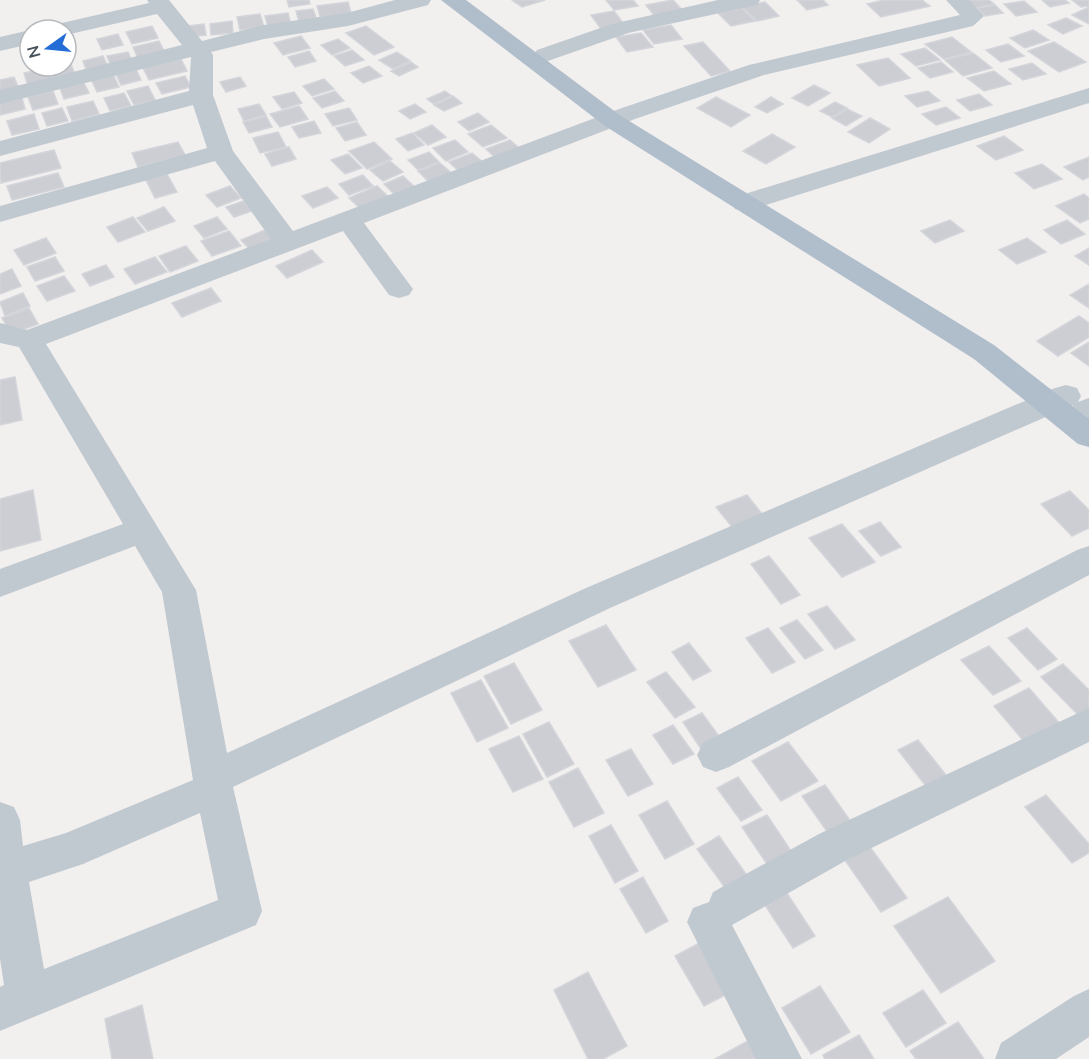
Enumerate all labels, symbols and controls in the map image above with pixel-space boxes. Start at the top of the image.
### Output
north arrow [18,18,78,78]
text: N [22,43,45,60]

